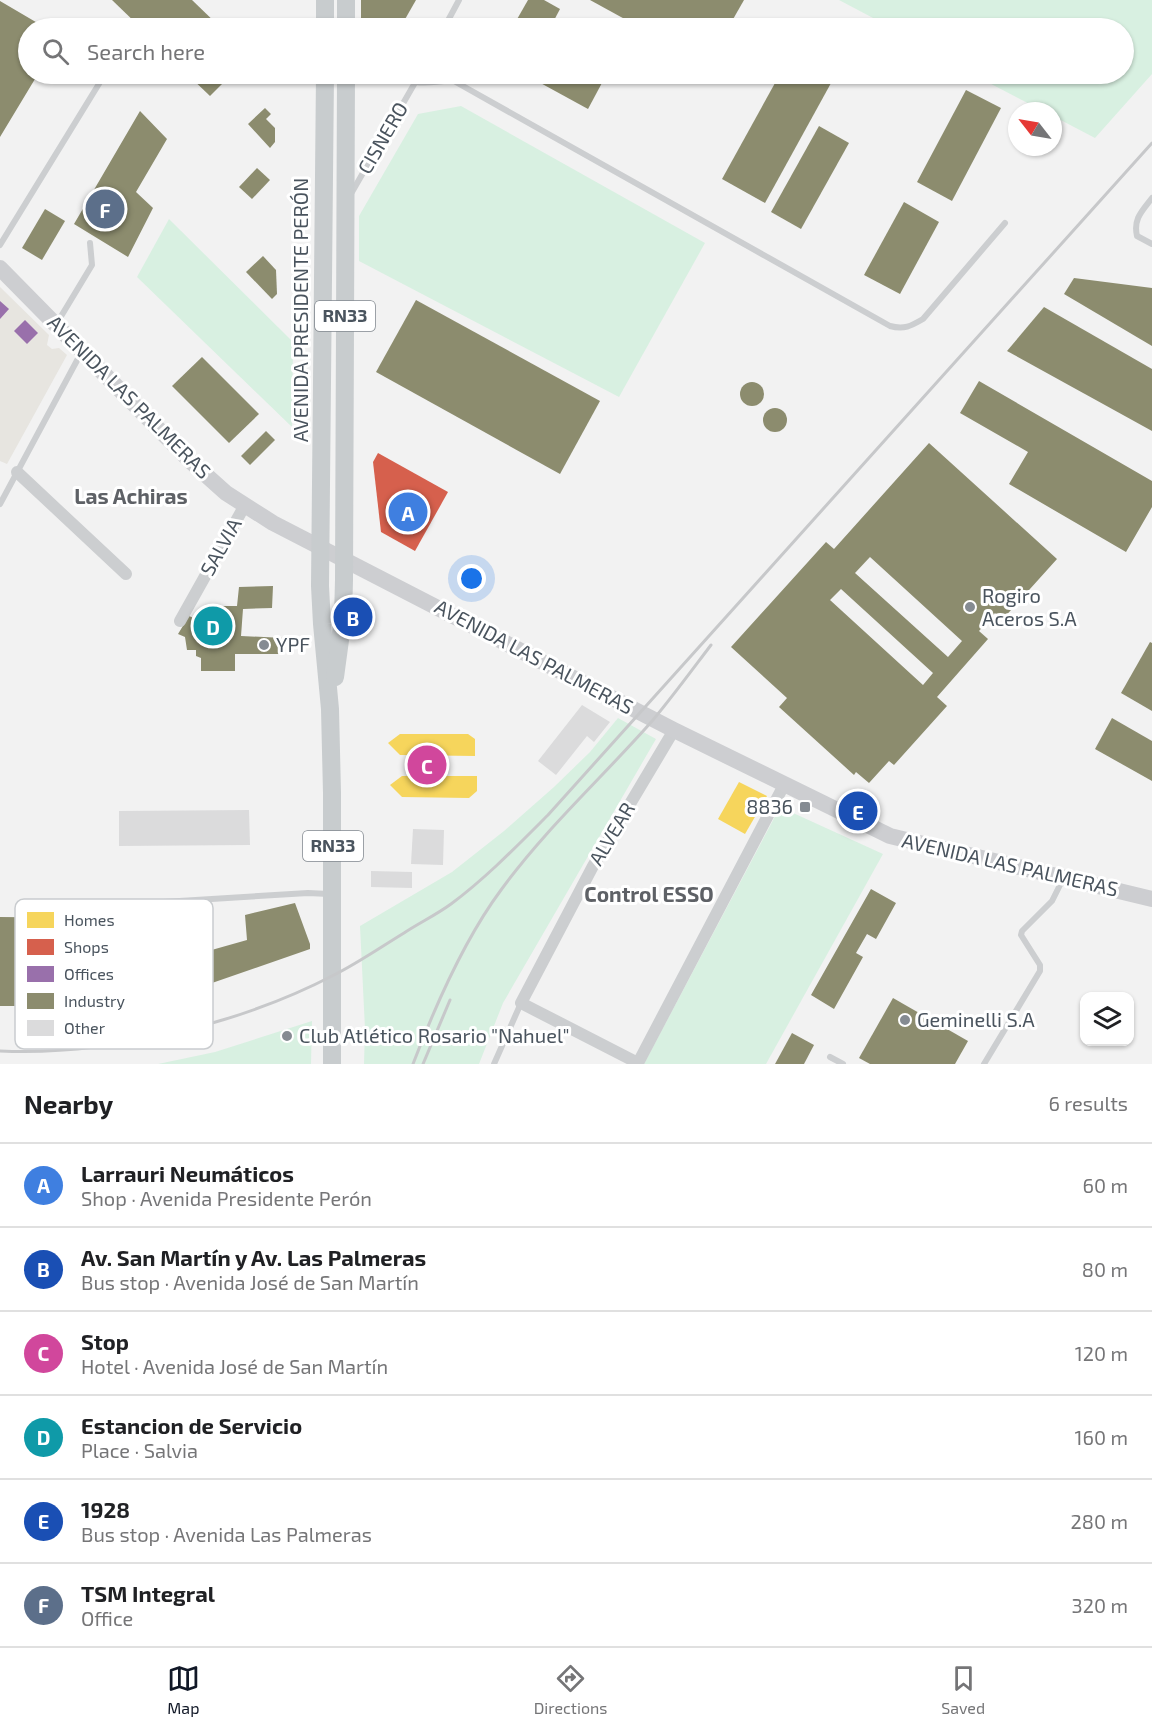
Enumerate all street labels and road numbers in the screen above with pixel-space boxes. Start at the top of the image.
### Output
street label: CISNERO [352,97,412,178]
street label: AVENIDA PRESIDENTE PERÓN [288,178,312,442]
road number: RN33 [315,301,375,331]
street label: AVENIDA LAS PALMERAS [43,310,216,483]
street label: SALVIA [195,513,246,580]
street label: AVENIDA LAS PALMERAS [431,594,638,719]
street label: ALVEAR [583,798,639,869]
street label: AVENIDA LAS PALMERAS [900,827,1121,901]
road number: RN33 [303,831,363,861]

